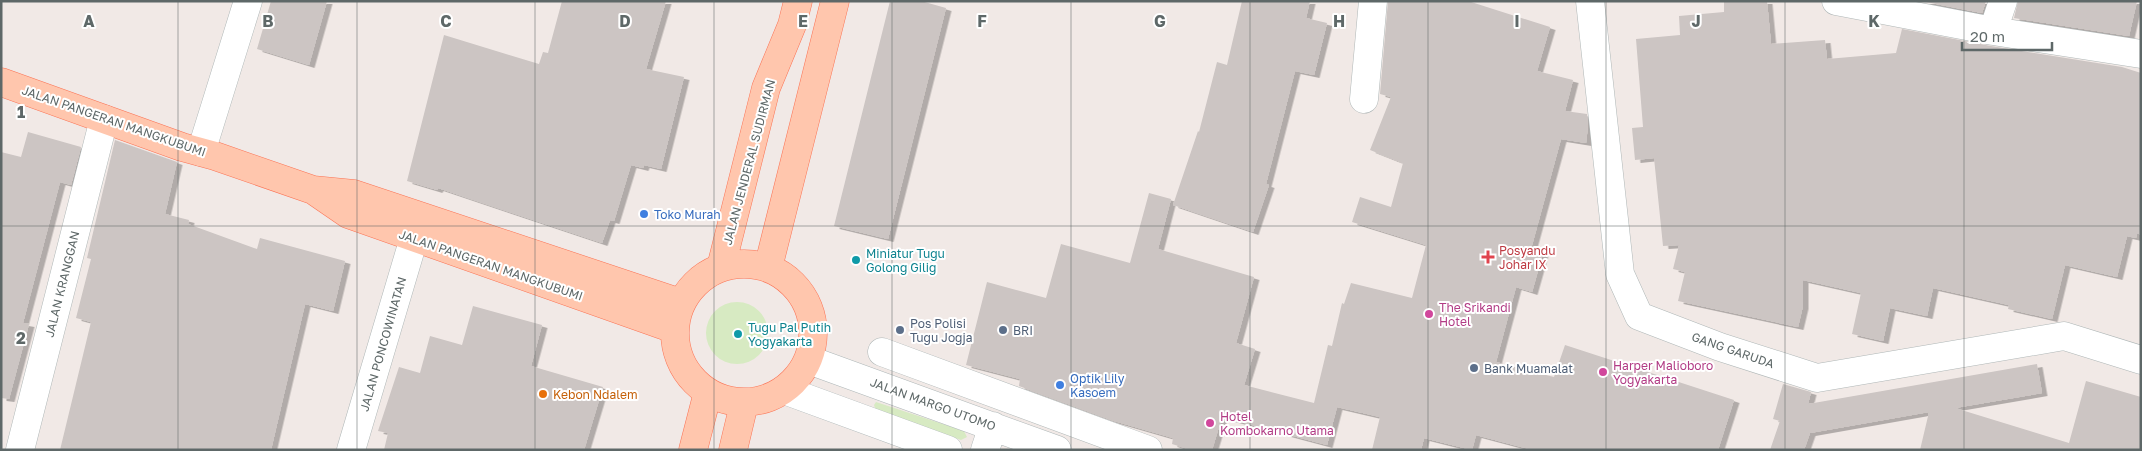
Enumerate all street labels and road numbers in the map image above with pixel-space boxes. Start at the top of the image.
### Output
street label: JALAN JENDERAL SUDIRMAN [720,78,778,246]
street label: JALAN PANGERAN MANGKUBUMI [20,82,208,160]
street label: JALAN PANGERAN MANGKUBUMI [397,226,585,304]
street label: JALAN KRANGGAN [42,229,82,339]
street label: JALAN PONCOWINATAN [357,275,409,413]
street label: GANG GARUDA [1690,329,1776,371]
street label: JALAN MARGO UTOMO [868,374,998,434]

